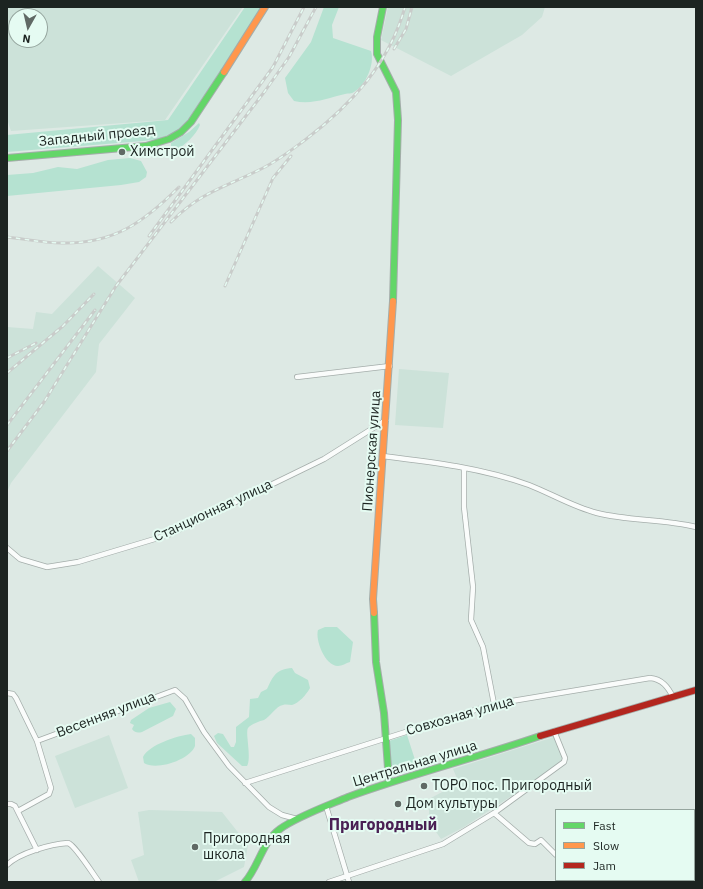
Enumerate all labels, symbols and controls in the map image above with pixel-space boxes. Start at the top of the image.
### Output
north arrow [8,8,48,48]
text: N [22,31,31,46]
street label: Западный проезд [38,122,156,150]
place label: Химстрой [130,144,194,160]
marker: Химстрой [117,147,127,157]
street label: Пионерская улица [359,390,385,512]
street label: Станционная улица [151,476,275,546]
street label: Весенняя улица [54,688,158,742]
street label: Совхозная улица [404,693,516,739]
street label: Центральная улица [351,737,479,791]
place label: ТОРО пос. Пригородный [432,778,592,794]
marker: ТОРО пос. Пригородный [419,781,429,791]
place label: Дом культуры [406,796,498,812]
marker: Дом культуры [393,799,403,809]
legend [555,809,695,881]
district label: Пригородный [329,815,437,835]
text: Fast [593,818,616,833]
place label: Пригородная школа [203,831,290,864]
text: Slow [593,838,619,853]
marker: Пригородная школа [190,842,200,852]
text: Jam [593,858,616,873]

